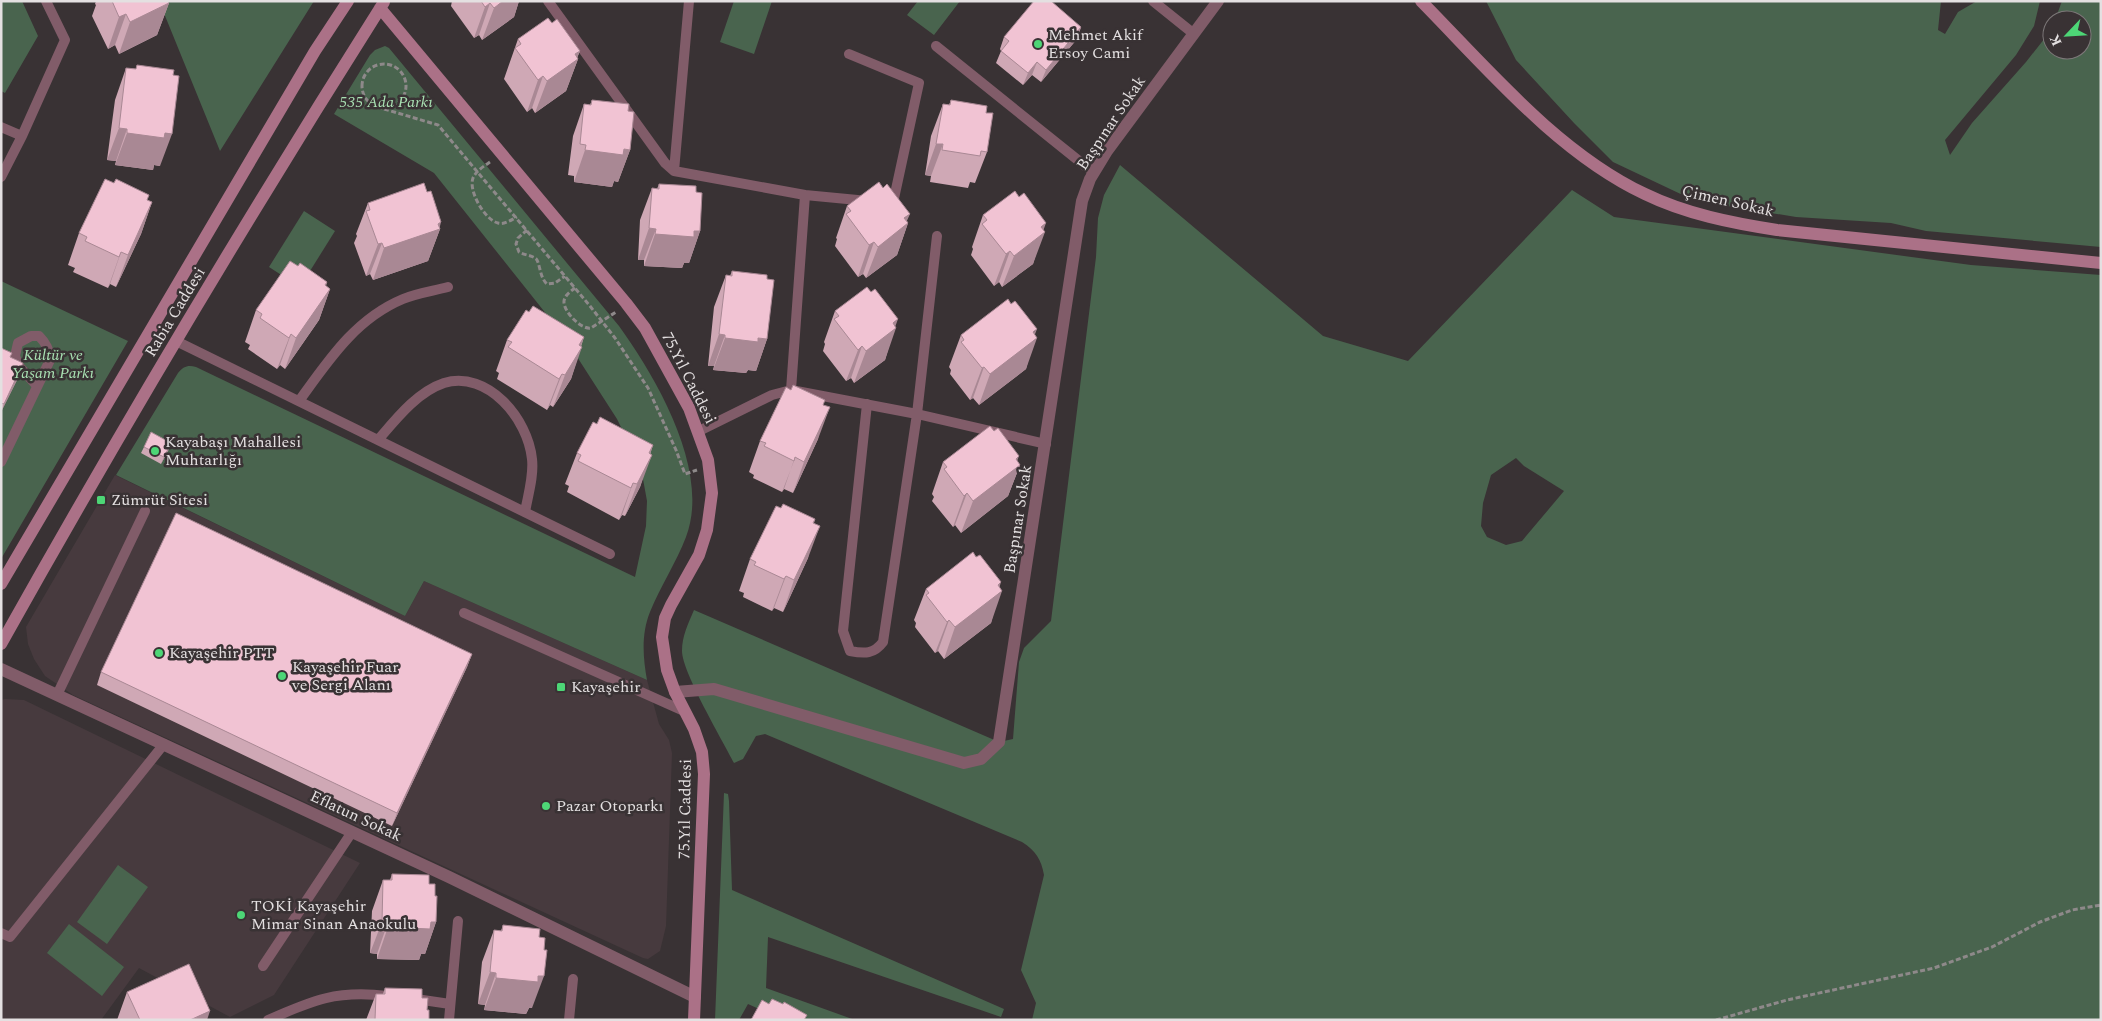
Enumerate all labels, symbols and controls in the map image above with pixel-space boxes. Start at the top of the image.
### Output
north arrow [2042,10,2092,60]
place label: Mehmet Akif Ersoy Cami [1048,23,1144,65]
text: K [2044,31,2067,50]
marker: Mehmet Akif Ersoy Cami [1032,38,1044,50]
street label: Başpınar Sokak [1070,71,1152,175]
park label: 535 Ada Parkı [339,90,433,114]
street label: Çimen Sokak [1679,179,1777,223]
street label: Rabia Caddesi [139,262,211,362]
street label: 75.Yıl Caddesi [656,328,722,428]
park label: Kültür ve Yaşam Parkı [12,343,95,385]
place label: Kayabaşı Mahallesi Muhtarlığı [165,430,301,472]
marker: Kayabaşı Mahallesi Muhtarlığı [149,445,161,457]
street label: Başpınar Sokak [998,463,1038,575]
place label: Zümrüt Sitesi [111,488,208,512]
marker: Zümrüt Sitesi [95,494,107,506]
place label: Kayaşehir PTT [169,641,275,665]
marker: Kayaşehir PTT [153,647,165,659]
place label: Kayaşehir Fuar ve Sergi Alanı [291,655,399,697]
marker: Kayaşehir Fuar ve Sergi Alanı [276,670,288,682]
place label: Kayaşehir [571,675,641,699]
marker: Kayaşehir [555,681,567,693]
street label: 75.Yıl Caddesi [672,759,698,859]
street label: Eflatun Sokak [306,784,406,848]
place label: Pazar Otoparkı [556,794,664,818]
marker: Pazar Otoparkı [540,800,552,812]
place label: TOKİ Kayaşehir Mimar Sinan Anaokulu [251,894,416,936]
marker: TOKİ Kayaşehir Mimar Sinan Anaokulu [235,909,247,921]

